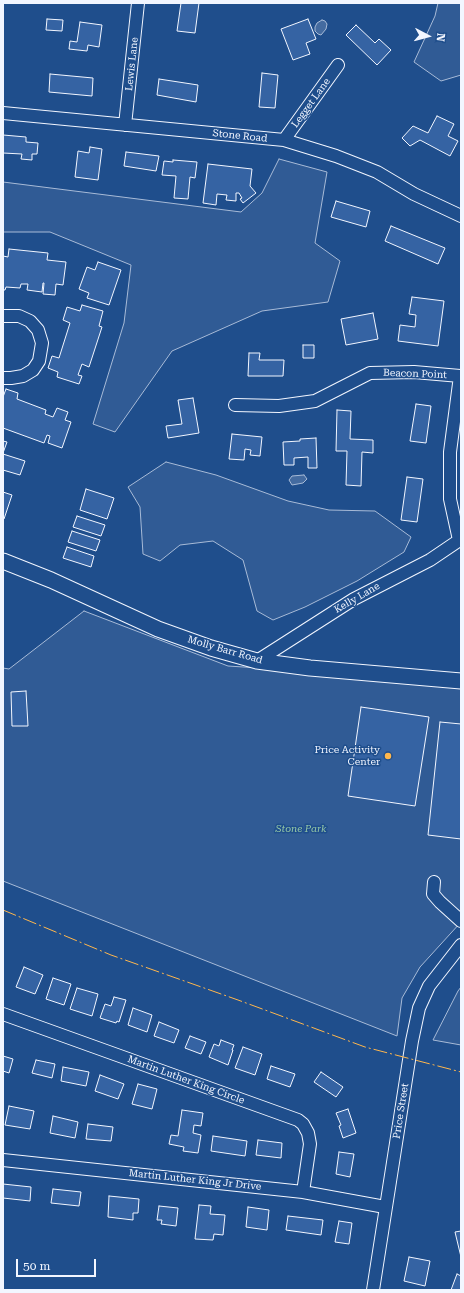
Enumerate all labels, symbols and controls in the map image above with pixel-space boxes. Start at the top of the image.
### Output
north arrow [408,16,448,56]
text: N [434,32,447,42]
street label: Lewis Lane [123,36,141,92]
street label: Legget Lane [289,76,333,130]
street label: Stone Road [212,127,268,145]
street label: Beacon Point [383,367,447,381]
street label: Kelly Lane [332,580,382,616]
street label: Molly Barr Road [186,634,264,666]
place label: Price Activity Center [314,744,380,768]
marker: Price Activity Center [383,751,393,761]
park label: Stone Park [276,823,326,835]
street label: Martin Luther King Circle [126,1053,246,1107]
street label: Price Street [391,1082,411,1140]
street label: Martin Luther King Jr Drive [128,1167,262,1193]
scale bar [18,1251,98,1277]
text: 50 m [23,1259,50,1273]

